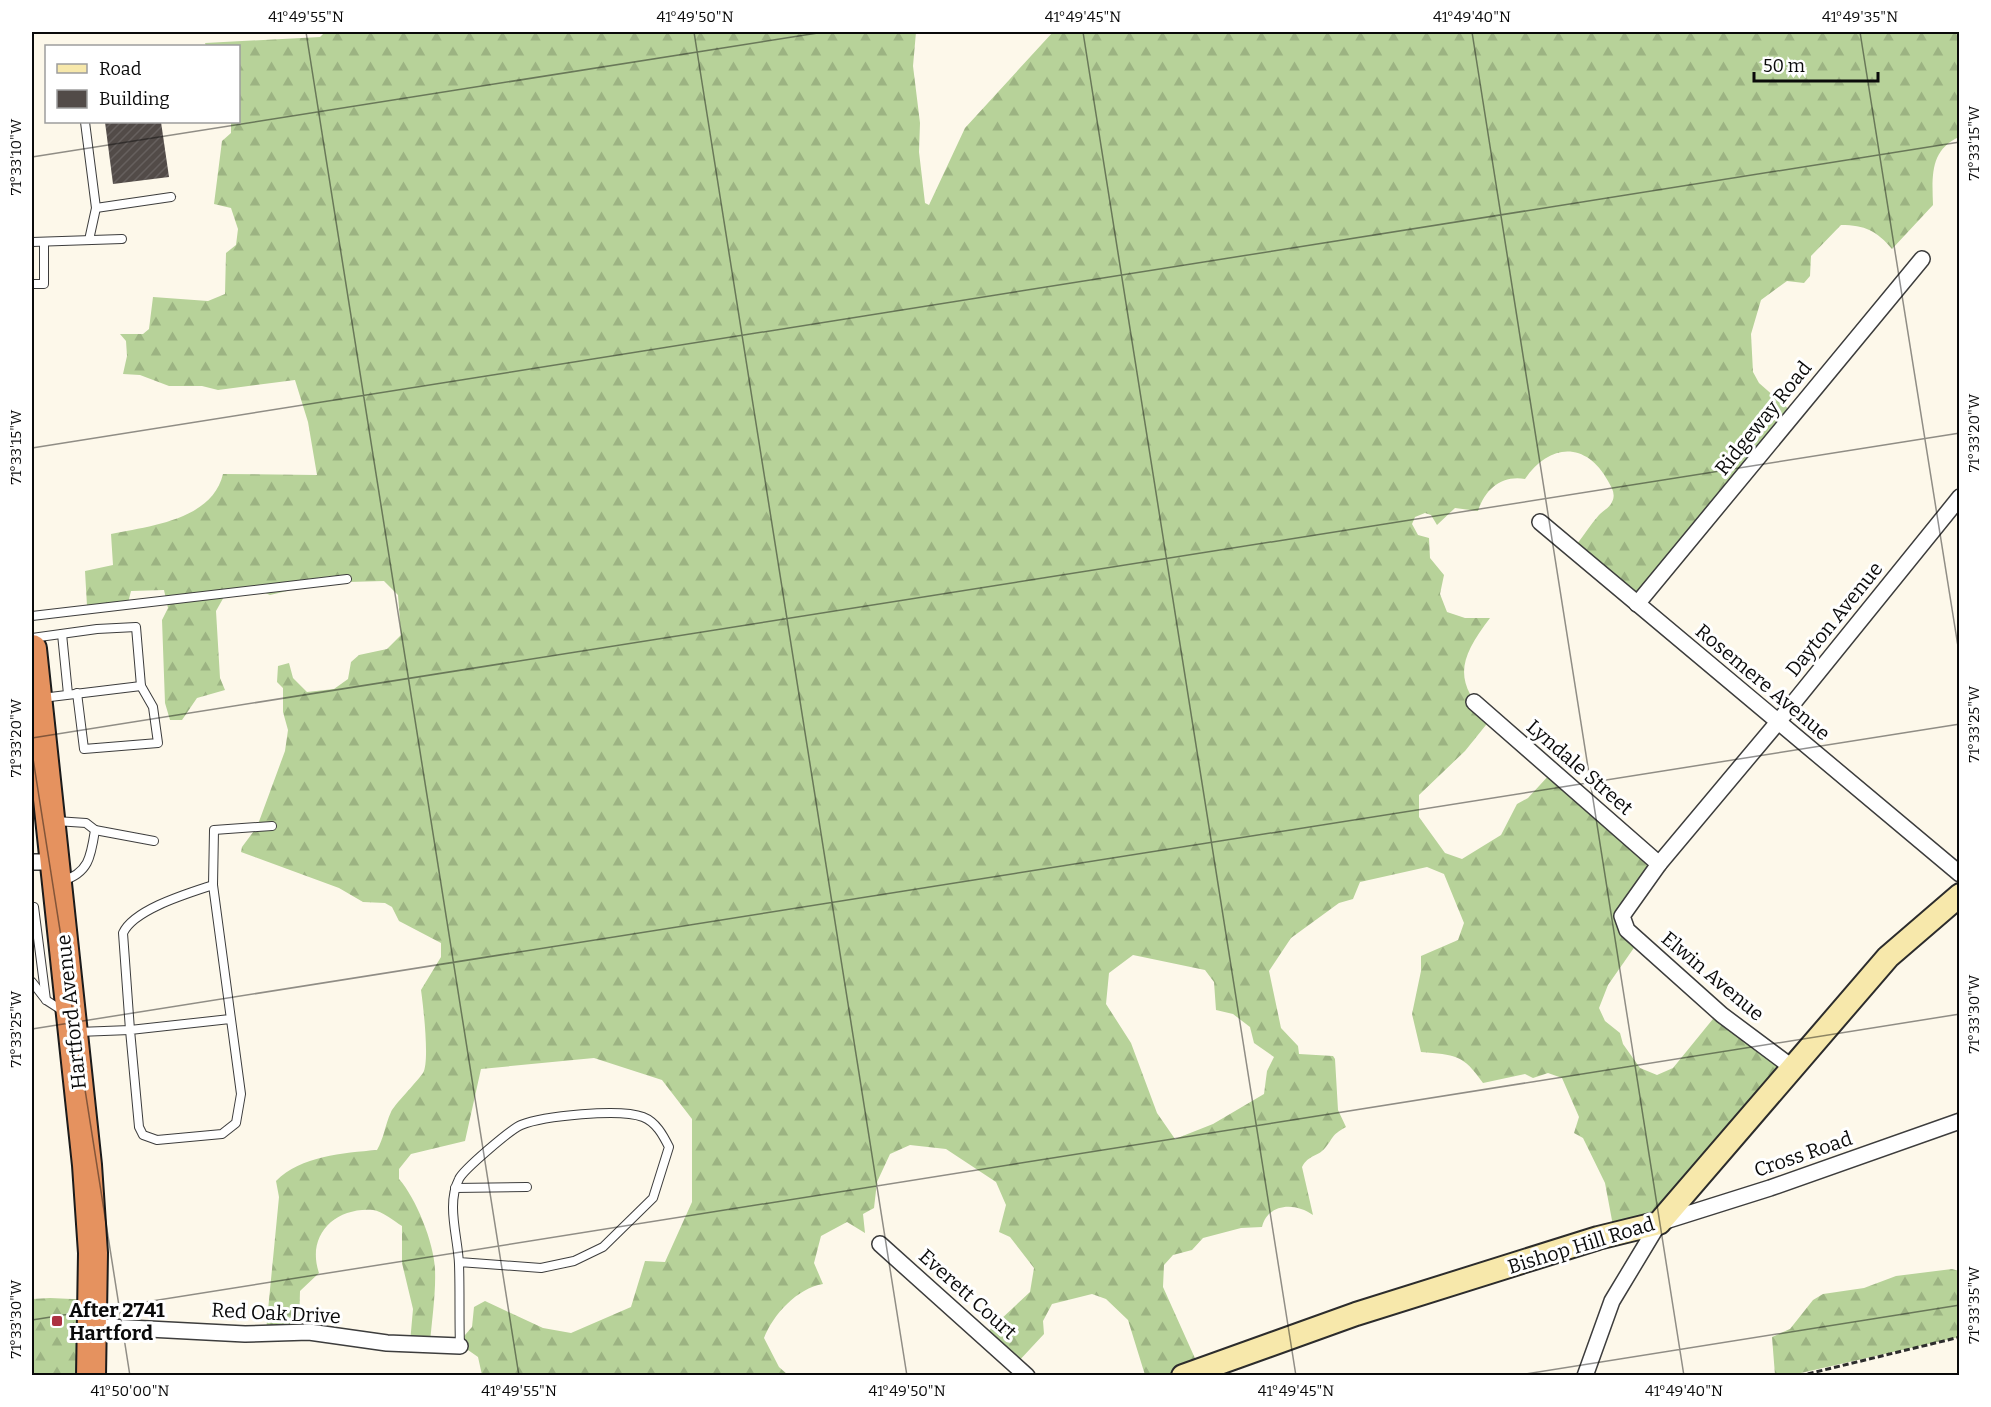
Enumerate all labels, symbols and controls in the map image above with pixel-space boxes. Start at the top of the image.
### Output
text: 41°49'55"N [268,8,344,26]
text: 41°49'50"N [656,8,734,26]
text: 41°49'45"N [1045,8,1121,26]
text: 41°49'40"N [1433,8,1511,26]
text: 41°49'35"N [1822,8,1898,26]
legend [45,45,240,123]
scale bar [1754,45,1878,83]
text: 50 m [1763,55,1805,77]
text: Road [99,58,142,80]
text: Building [99,88,170,110]
text: 71°33'15"W [1965,105,1983,180]
text: 71°33'10"W [7,118,25,195]
street label: Ridgeway Road [1710,356,1816,480]
text: 71°33'20"W [1965,393,1983,472]
text: 71°33'15"W [7,409,25,484]
street label: Dayton Avenue [1780,557,1888,681]
street label: Rosemere Avenue [1691,619,1835,745]
text: 71°33'25"W [1965,685,1983,762]
text: 71°33'20"W [7,698,25,777]
street label: Lyndale Street [1522,714,1638,820]
street label: Elwin Avenue [1657,926,1769,1026]
street label: Hartford Avenue [51,933,91,1091]
text: 71°33'30"W [1965,974,1983,1053]
text: 71°33'25"W [7,990,25,1067]
street label: Cross Road [1751,1126,1855,1182]
street label: Bishop Hill Road [1505,1211,1657,1279]
street label: Everett Court [914,1244,1022,1344]
text: 71°33'35"W [1965,1266,1983,1344]
text: 71°33'30"W [7,1279,25,1358]
place label: After 2741 Hartford [69,1298,165,1345]
street label: Red Oak Drive [211,1298,341,1328]
marker: After 2741 Hartford [50,1314,64,1328]
text: 41°50'00"N [91,1382,170,1400]
text: 41°49'55"N [481,1382,557,1400]
text: 41°49'50"N [868,1382,946,1400]
text: 41°49'45"N [1258,1382,1334,1400]
text: 41°49'40"N [1645,1382,1723,1400]

